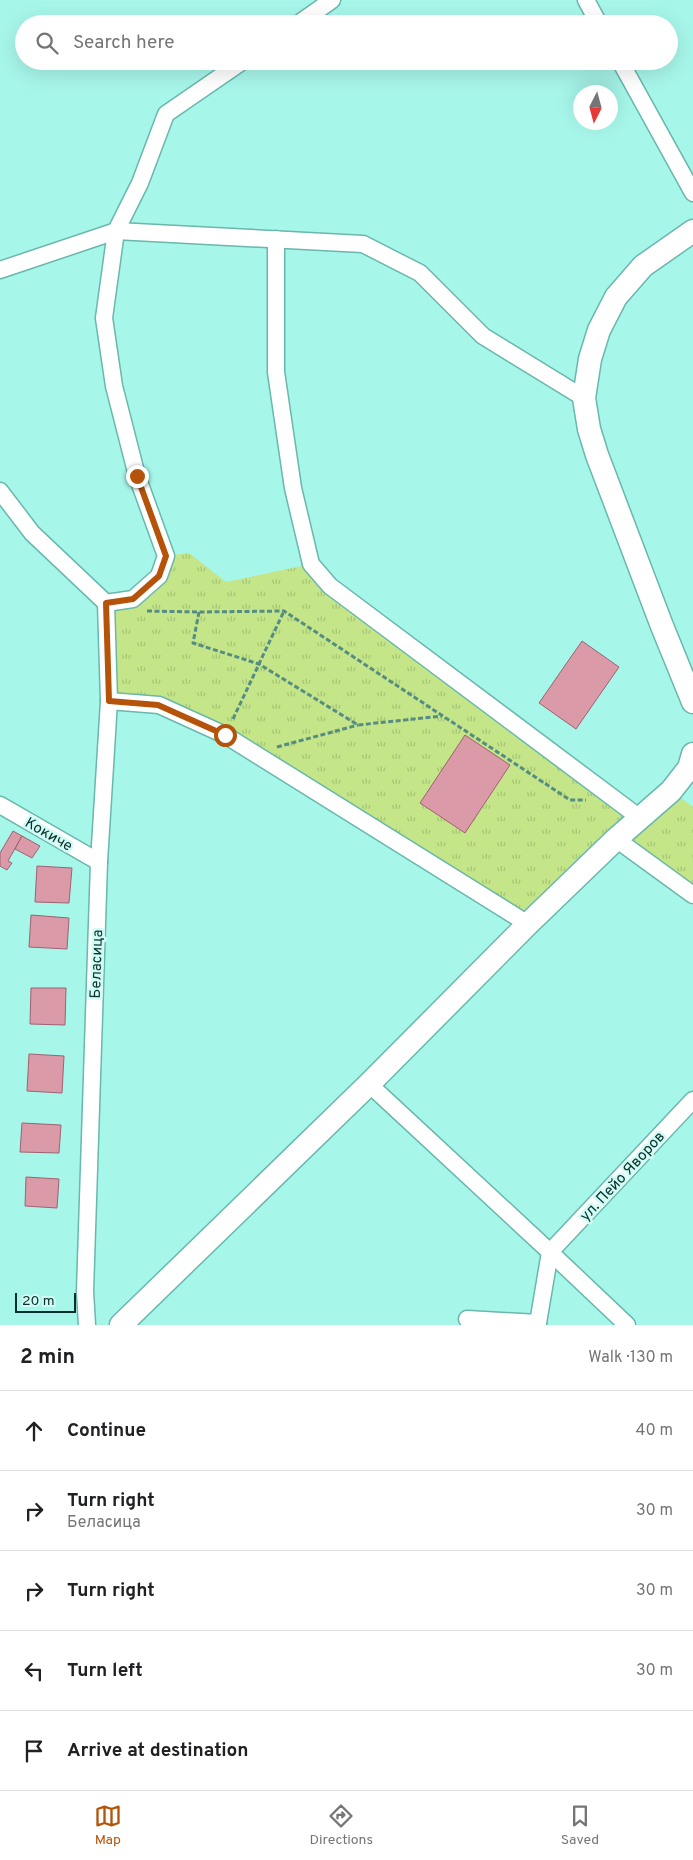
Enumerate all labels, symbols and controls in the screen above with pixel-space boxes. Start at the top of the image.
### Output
search box [15,15,678,70]
icon: search [33,29,61,57]
text: Search here [73,31,175,55]
north arrow [573,85,618,130]
route end [126,465,149,488]
route start [214,724,237,747]
street label: Кокиче [21,814,76,857]
street label: Беласица [87,929,108,999]
street label: ул. Пейо Яворов [577,1128,670,1226]
scale bar [15,1290,76,1313]
text: 20 m [22,1293,55,1310]
text: 2 min [20,1344,75,1371]
text: Walk · 130 m [588,1348,673,1368]
icon: ahead [20,1417,48,1445]
text: Continue [67,1419,146,1443]
text: 40 m [635,1421,673,1441]
text: Turn right [67,1489,155,1513]
icon: right [20,1497,48,1525]
text: 30 m [636,1501,673,1521]
text: Беласица [67,1513,141,1533]
icon: right [20,1577,48,1605]
text: Turn right [67,1579,155,1603]
text: 30 m [636,1581,673,1601]
icon: left [20,1657,48,1685]
text: Turn left [67,1659,143,1683]
text: 30 m [636,1661,673,1681]
icon: arrive [20,1737,48,1765]
text: Arrive at destination [67,1739,248,1763]
tab: Map [94,1802,122,1849]
tab: Directions [309,1802,373,1849]
tab: Saved [561,1802,599,1849]

